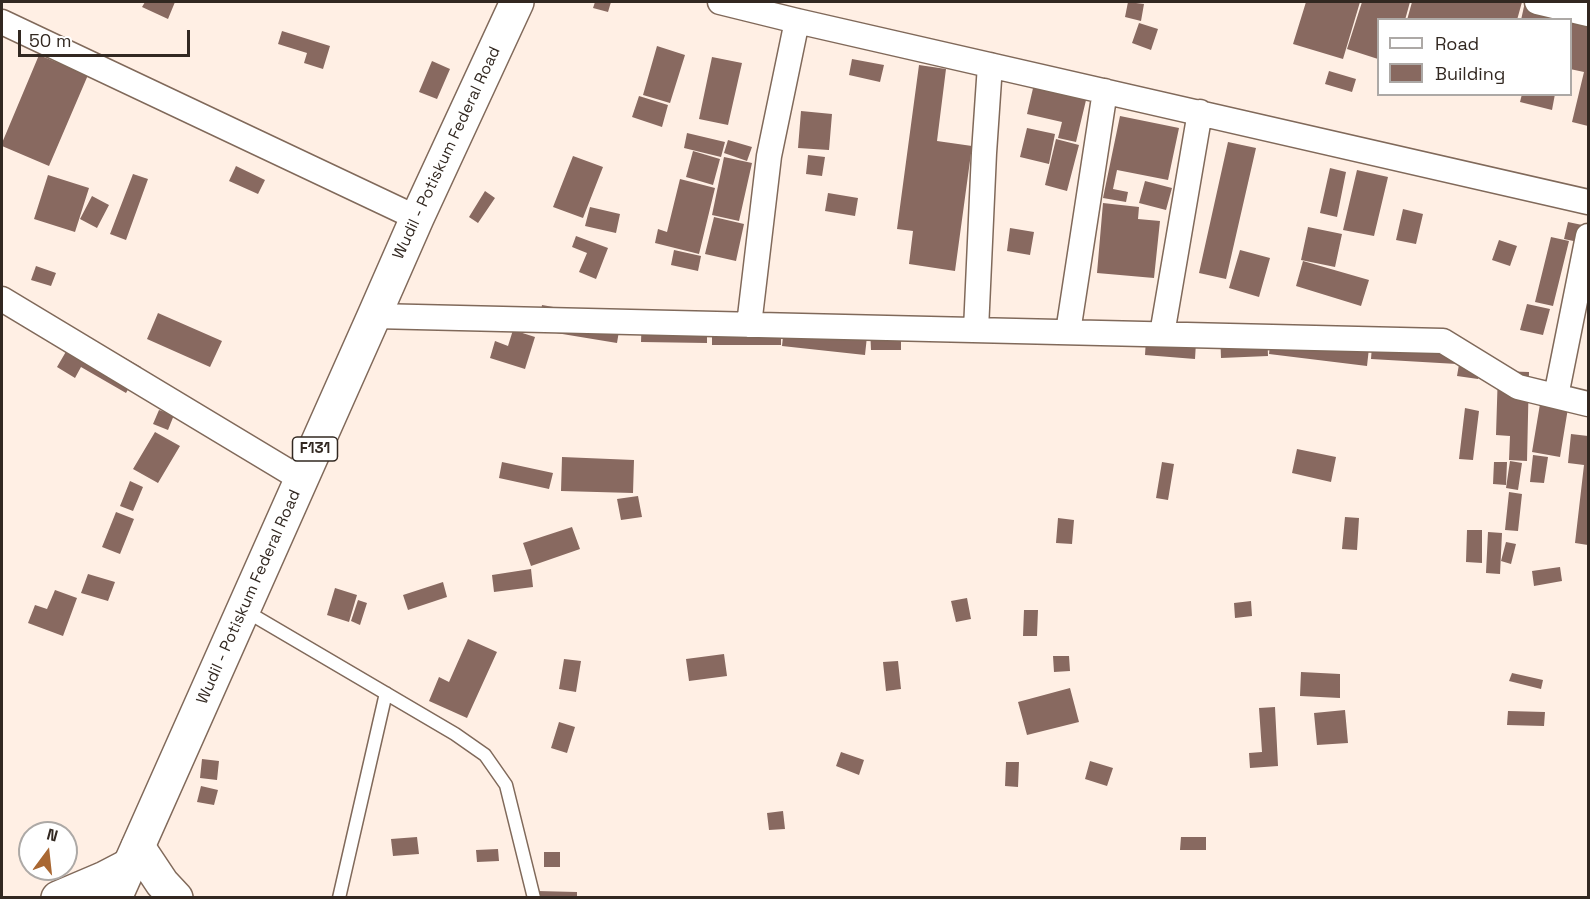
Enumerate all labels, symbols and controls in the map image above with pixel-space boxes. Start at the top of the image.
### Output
scale bar [21,18,194,56]
legend [1377,18,1572,96]
text: 50 m [29,29,71,52]
text: Road [1435,32,1479,55]
street label: Wudil - Potiskum Federal Road [389,44,505,262]
text: Building [1435,62,1505,85]
road number: F131 [292,437,338,461]
street label: Wudil - Potiskum Federal Road [193,487,305,707]
north arrow [18,821,78,881]
text: N [44,824,60,847]

